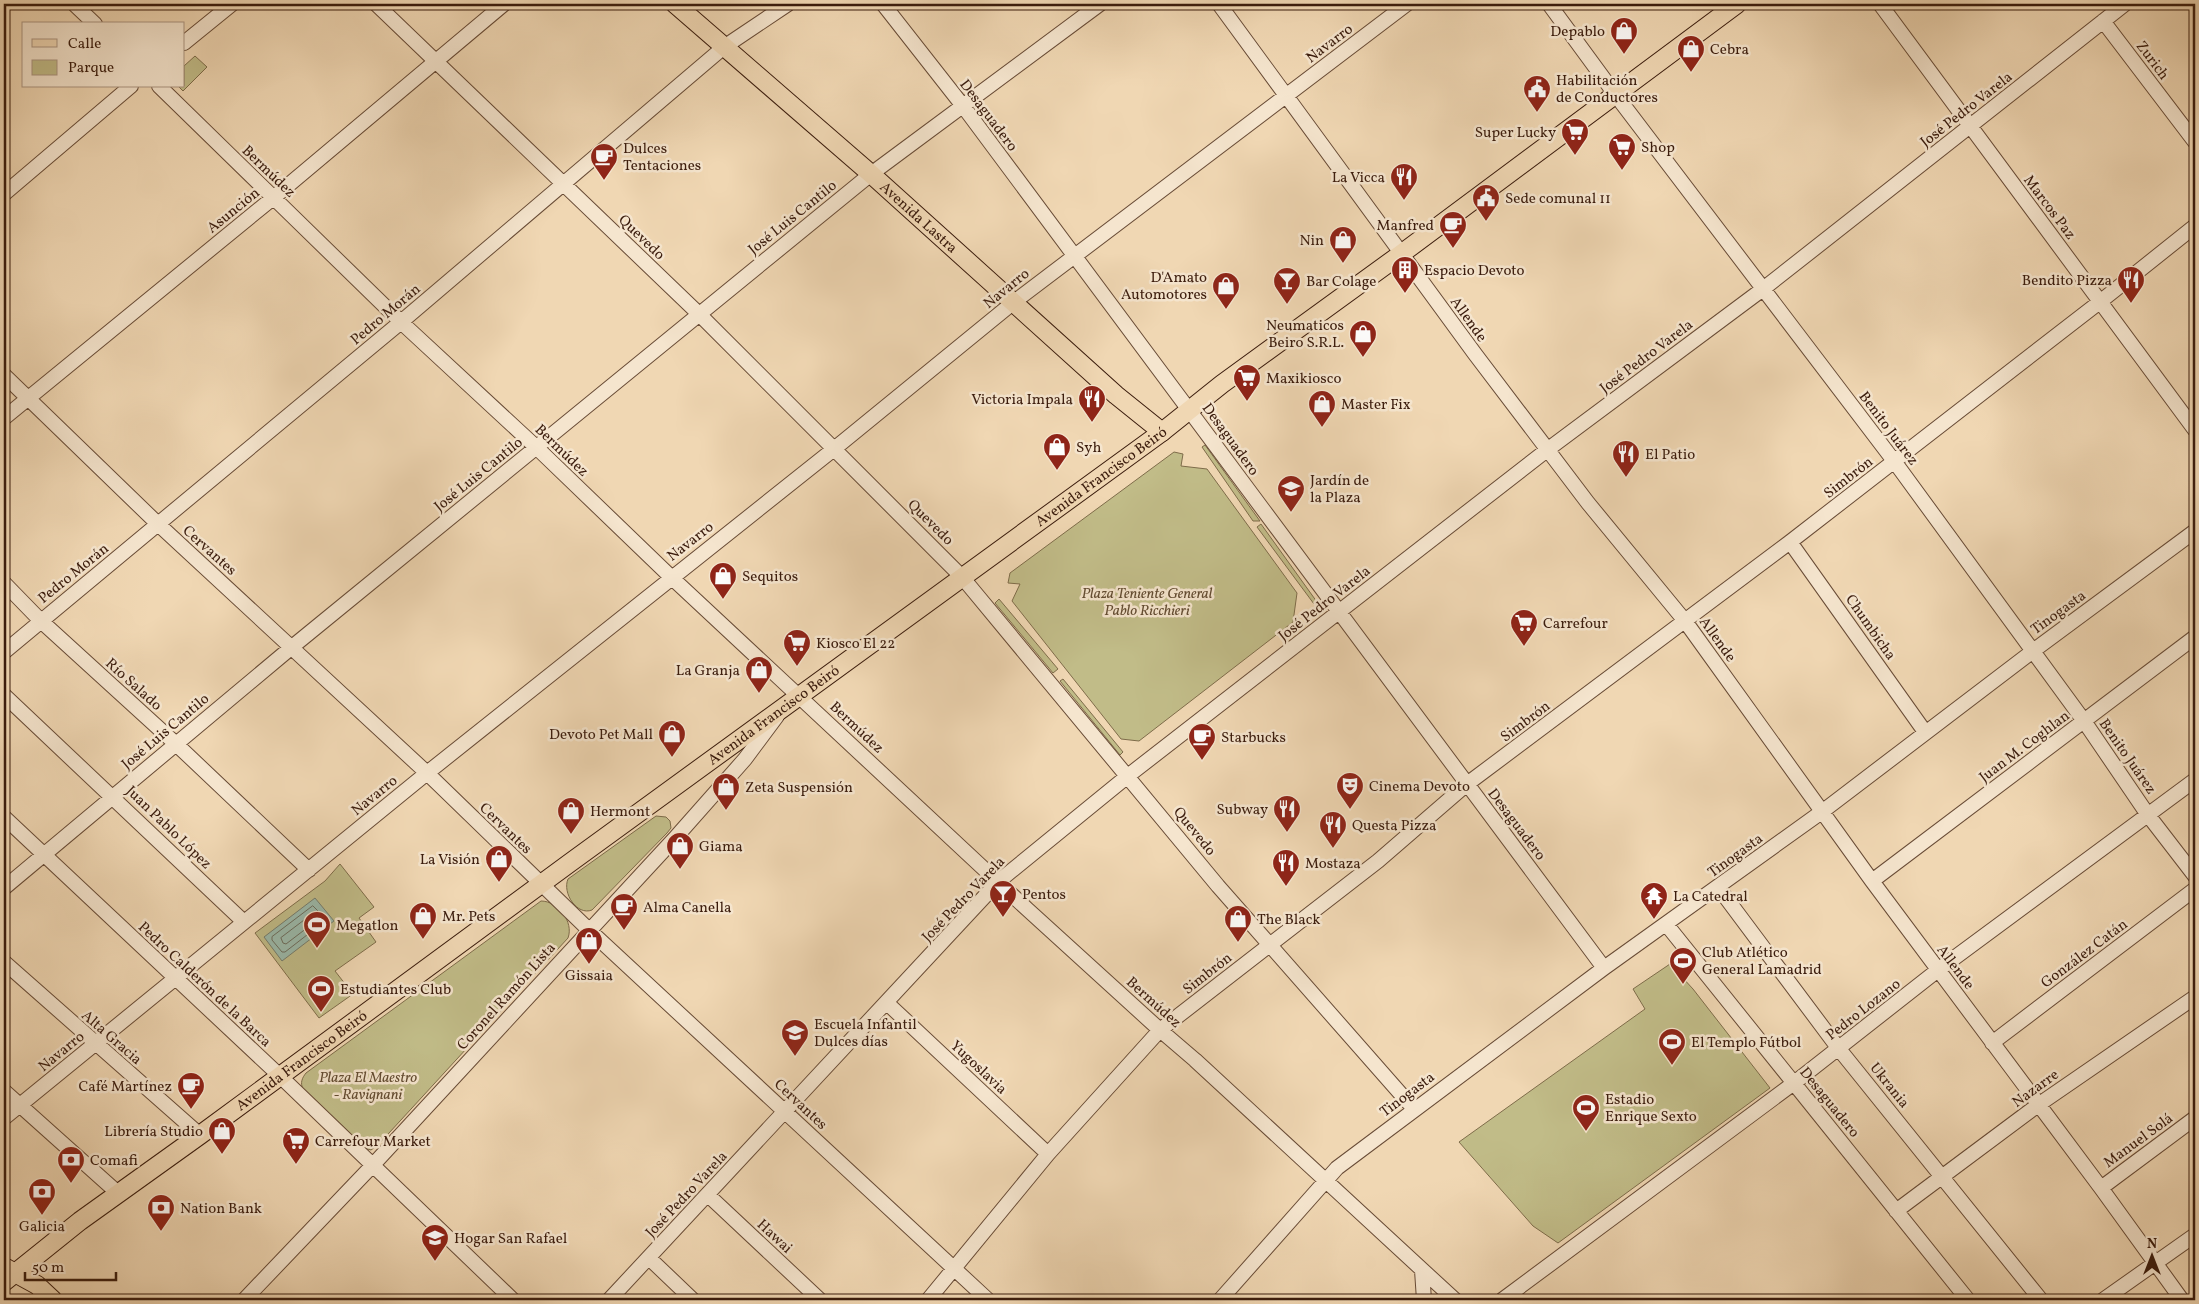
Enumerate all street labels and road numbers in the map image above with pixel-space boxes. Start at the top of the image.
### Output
street label: Navarro [1302,20,1358,69]
street label: Zurich [2130,37,2173,85]
street label: José Pedro Varela [1916,67,2018,153]
street label: Desaguadero [954,75,1022,156]
street label: Bermúdez [236,141,300,203]
street label: Marcos Paz [2018,171,2080,244]
street label: José Luis Cantilo [744,176,842,261]
street label: Avenida Lastra [874,178,961,259]
street label: Asunción [203,183,265,239]
street label: Quevedo [613,210,669,266]
street label: Navarro [979,264,1035,314]
street label: Pedro Morán [346,280,426,351]
street label: Allende [1444,293,1491,347]
street label: José Pedro Varela [1596,315,1698,399]
street label: Benito Juárez [1853,388,1923,470]
street label: Desaguadero [1196,399,1263,481]
street label: Bermúdez [529,420,593,482]
street label: Avenida Francisco Beiró [1032,423,1172,533]
street label: José Luis Cantilo [430,433,528,518]
street label: Simbrón [1820,452,1878,504]
street label: Quevedo [902,495,958,551]
street label: Navarro [663,517,719,567]
street label: Cervantes [177,521,241,581]
street label: Pedro Morán [34,539,114,609]
street label: José Pedro Varela [1274,561,1376,647]
street label: Tinogasta [2027,586,2091,640]
street label: Chumbicha [1839,591,1900,665]
street label: Allende [1693,613,1740,667]
street label: Río Salado [100,654,166,716]
street label: Avenida Francisco Beiró [704,661,845,771]
street label: José Luis Cantilo [118,689,214,775]
street label: Simbrón [1497,696,1555,748]
street label: Bermúdez [824,697,888,759]
street label: Juan M. Coghlan [1975,706,2075,788]
street label: Benito Juárez [2093,715,2161,799]
street label: Navarro [347,771,403,821]
street label: Juan Pablo López [120,782,216,875]
street label: Desaguadero [1482,784,1550,865]
street label: Cervantes [474,799,536,860]
street label: Quevedo [1168,803,1220,861]
street label: Tinogasta [1704,829,1768,883]
street label: José Pedro Varela [918,852,1011,948]
street label: González Catán [2037,915,2133,994]
street label: Pedro Calderón de la Barca [133,918,275,1053]
street label: Coronel Ramón Lista [453,938,561,1056]
street label: Allende [1931,941,1979,995]
street label: Simbrón [1179,948,1237,1000]
street label: Bermúdez [1121,973,1185,1034]
street label: Pedro Lozano [1822,974,1906,1046]
street label: Alta Gracia [76,1006,146,1070]
street label: Avenida Francisco Beiró [232,1006,372,1117]
street label: Navarro [34,1027,90,1077]
street label: Yugoslavia [945,1036,1011,1100]
street label: Ukrania [1864,1059,1914,1113]
street label: Desaguadero [1794,1063,1864,1143]
street label: Nazarre [2008,1065,2064,1113]
street label: Tinogasta [1376,1068,1440,1123]
street label: Cervantes [769,1075,831,1135]
street label: Manuel Solá [2100,1109,2178,1174]
street label: José Pedro Varela [641,1147,733,1243]
street label: Hawai [751,1215,796,1259]

